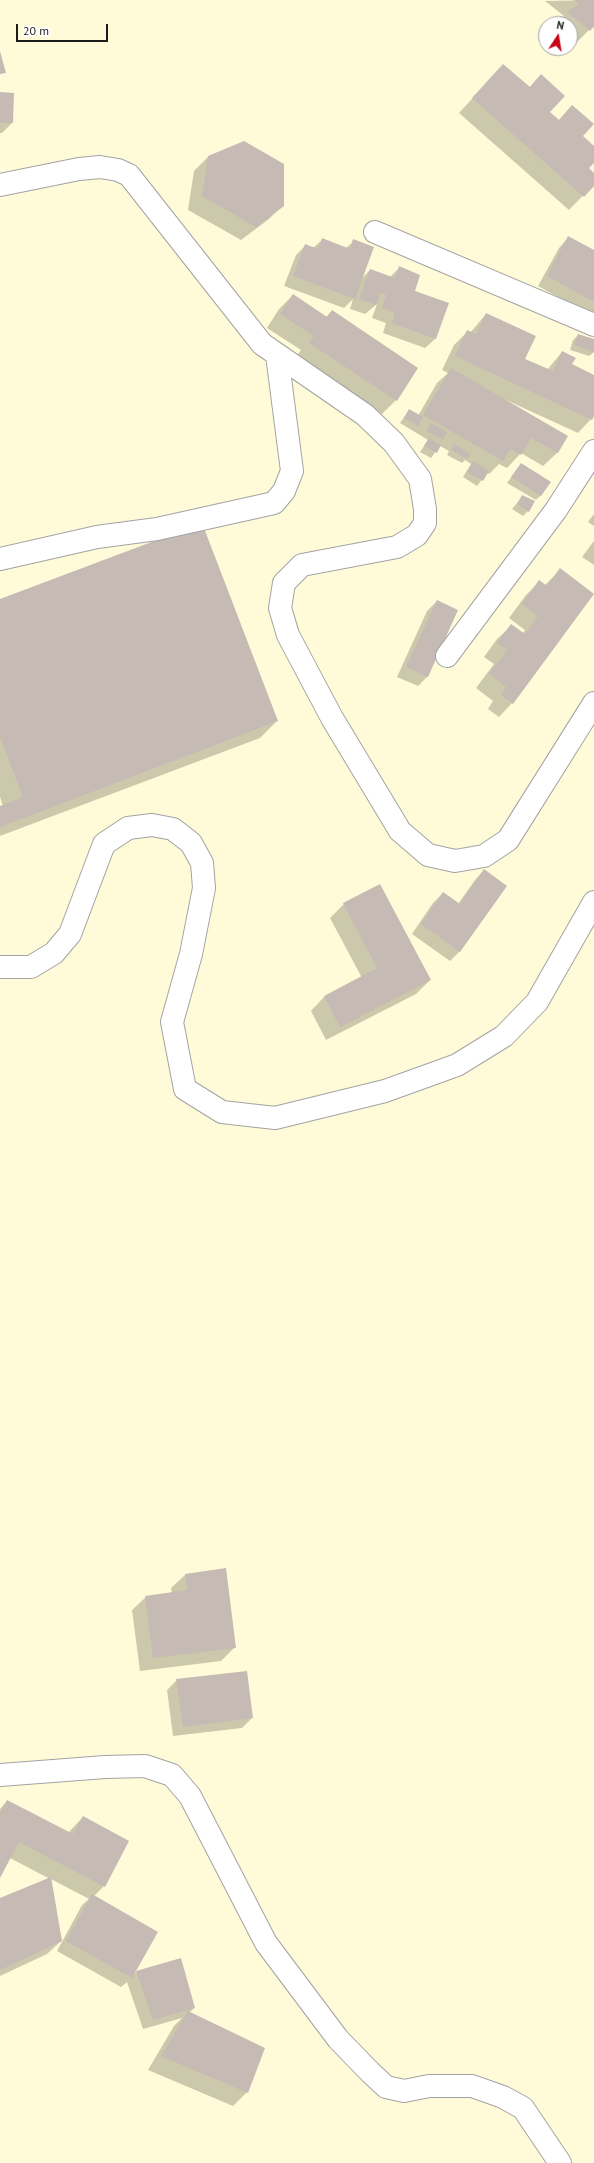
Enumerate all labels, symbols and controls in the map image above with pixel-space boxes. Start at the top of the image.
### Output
scale bar [18,16,110,42]
north arrow [538,16,578,56]
text: N [555,18,565,33]
text: 20 m [23,23,49,38]

